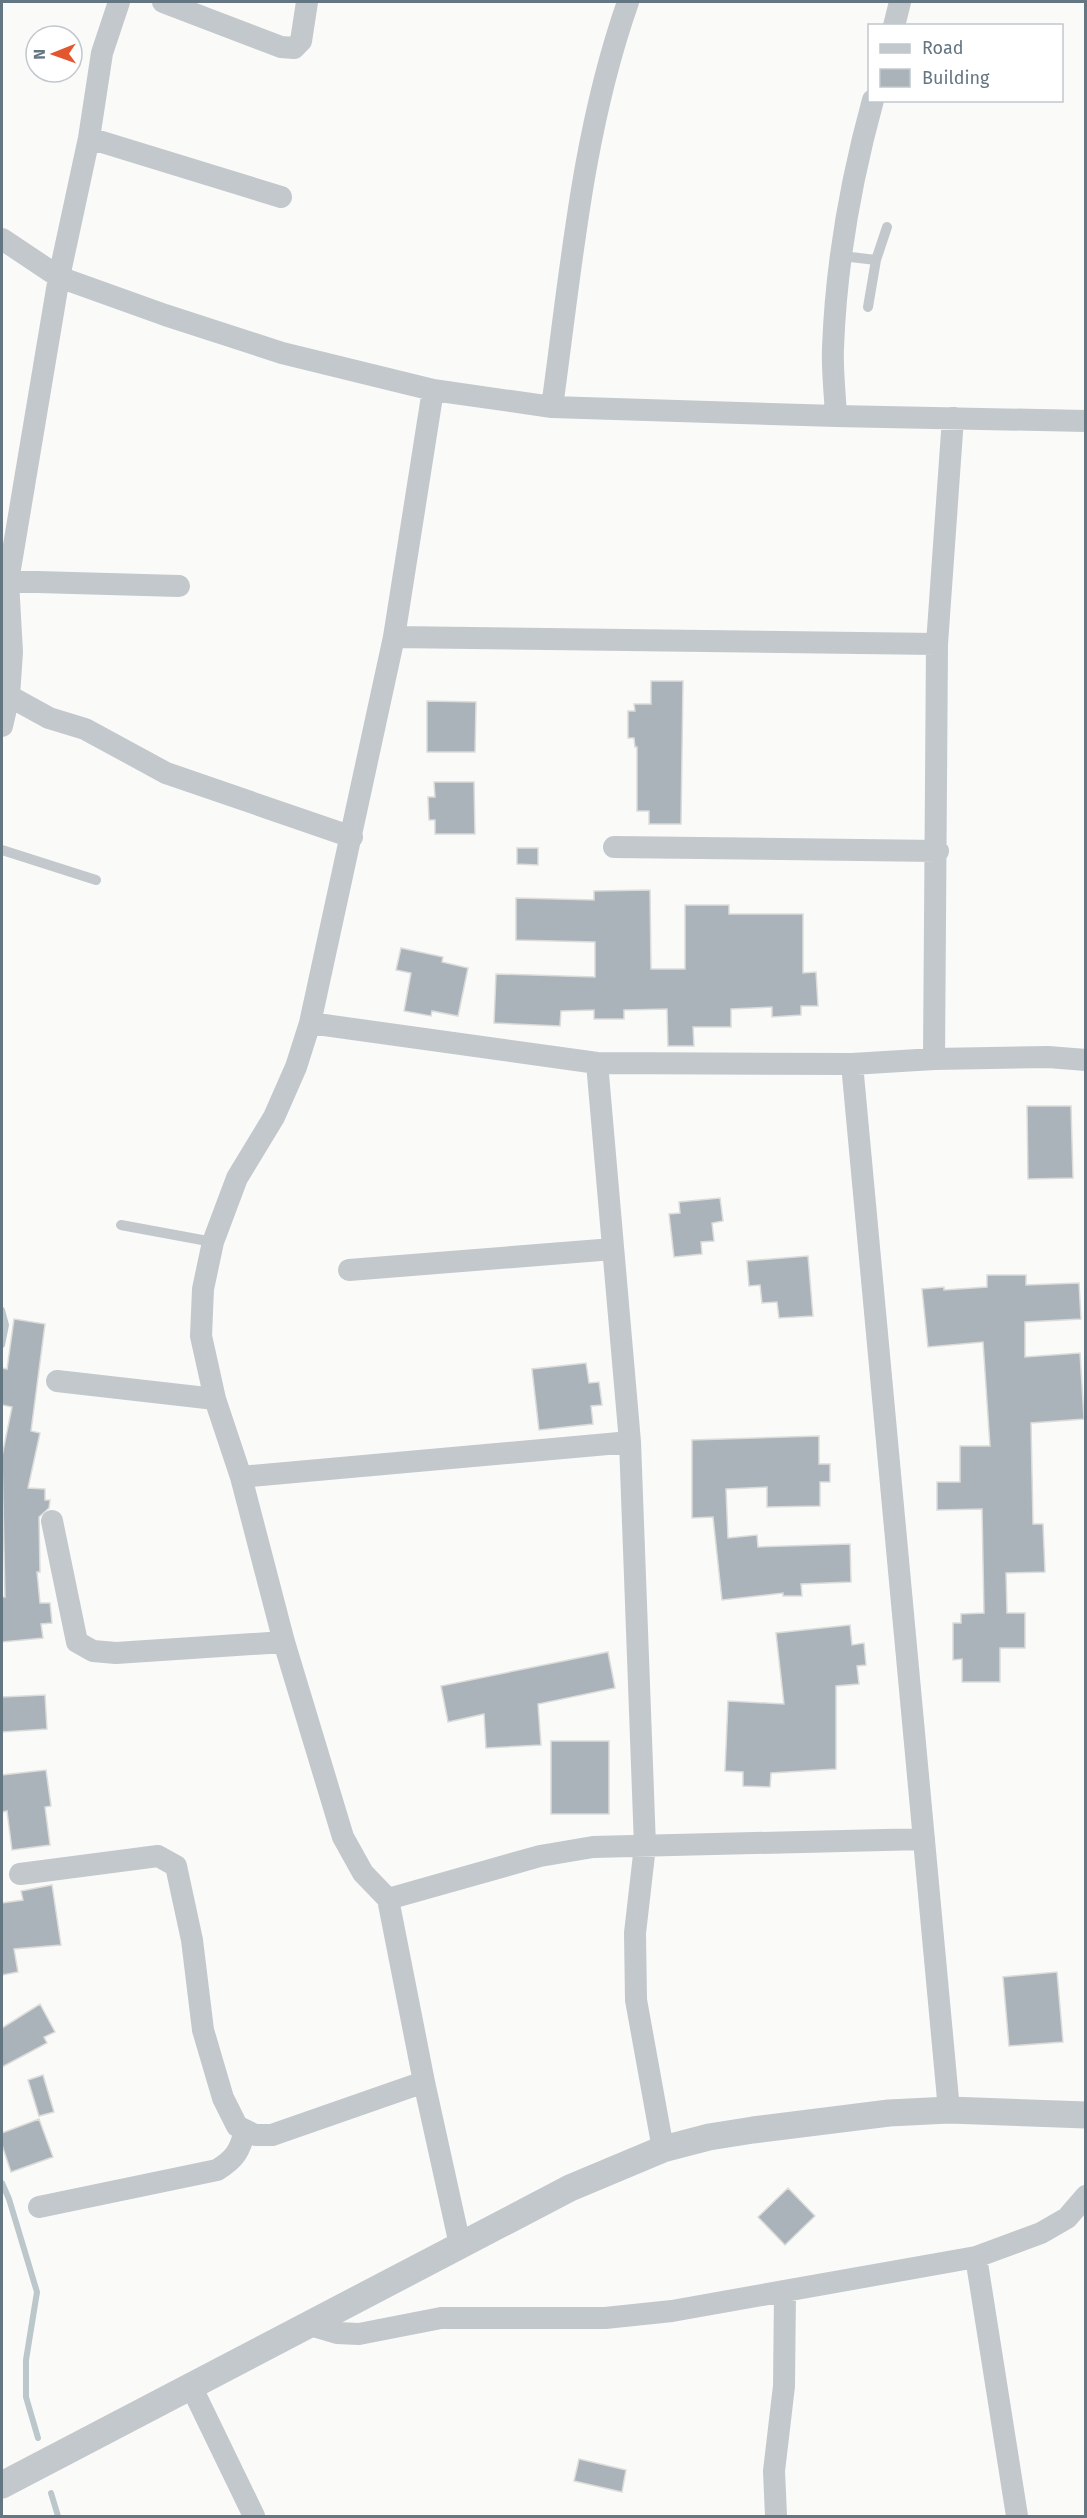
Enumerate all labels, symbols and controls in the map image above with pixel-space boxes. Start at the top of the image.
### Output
north arrow [24,24,84,84]
legend [868,24,1063,102]
text: Road [922,37,964,59]
text: N [30,49,49,60]
text: Building [922,67,990,89]

